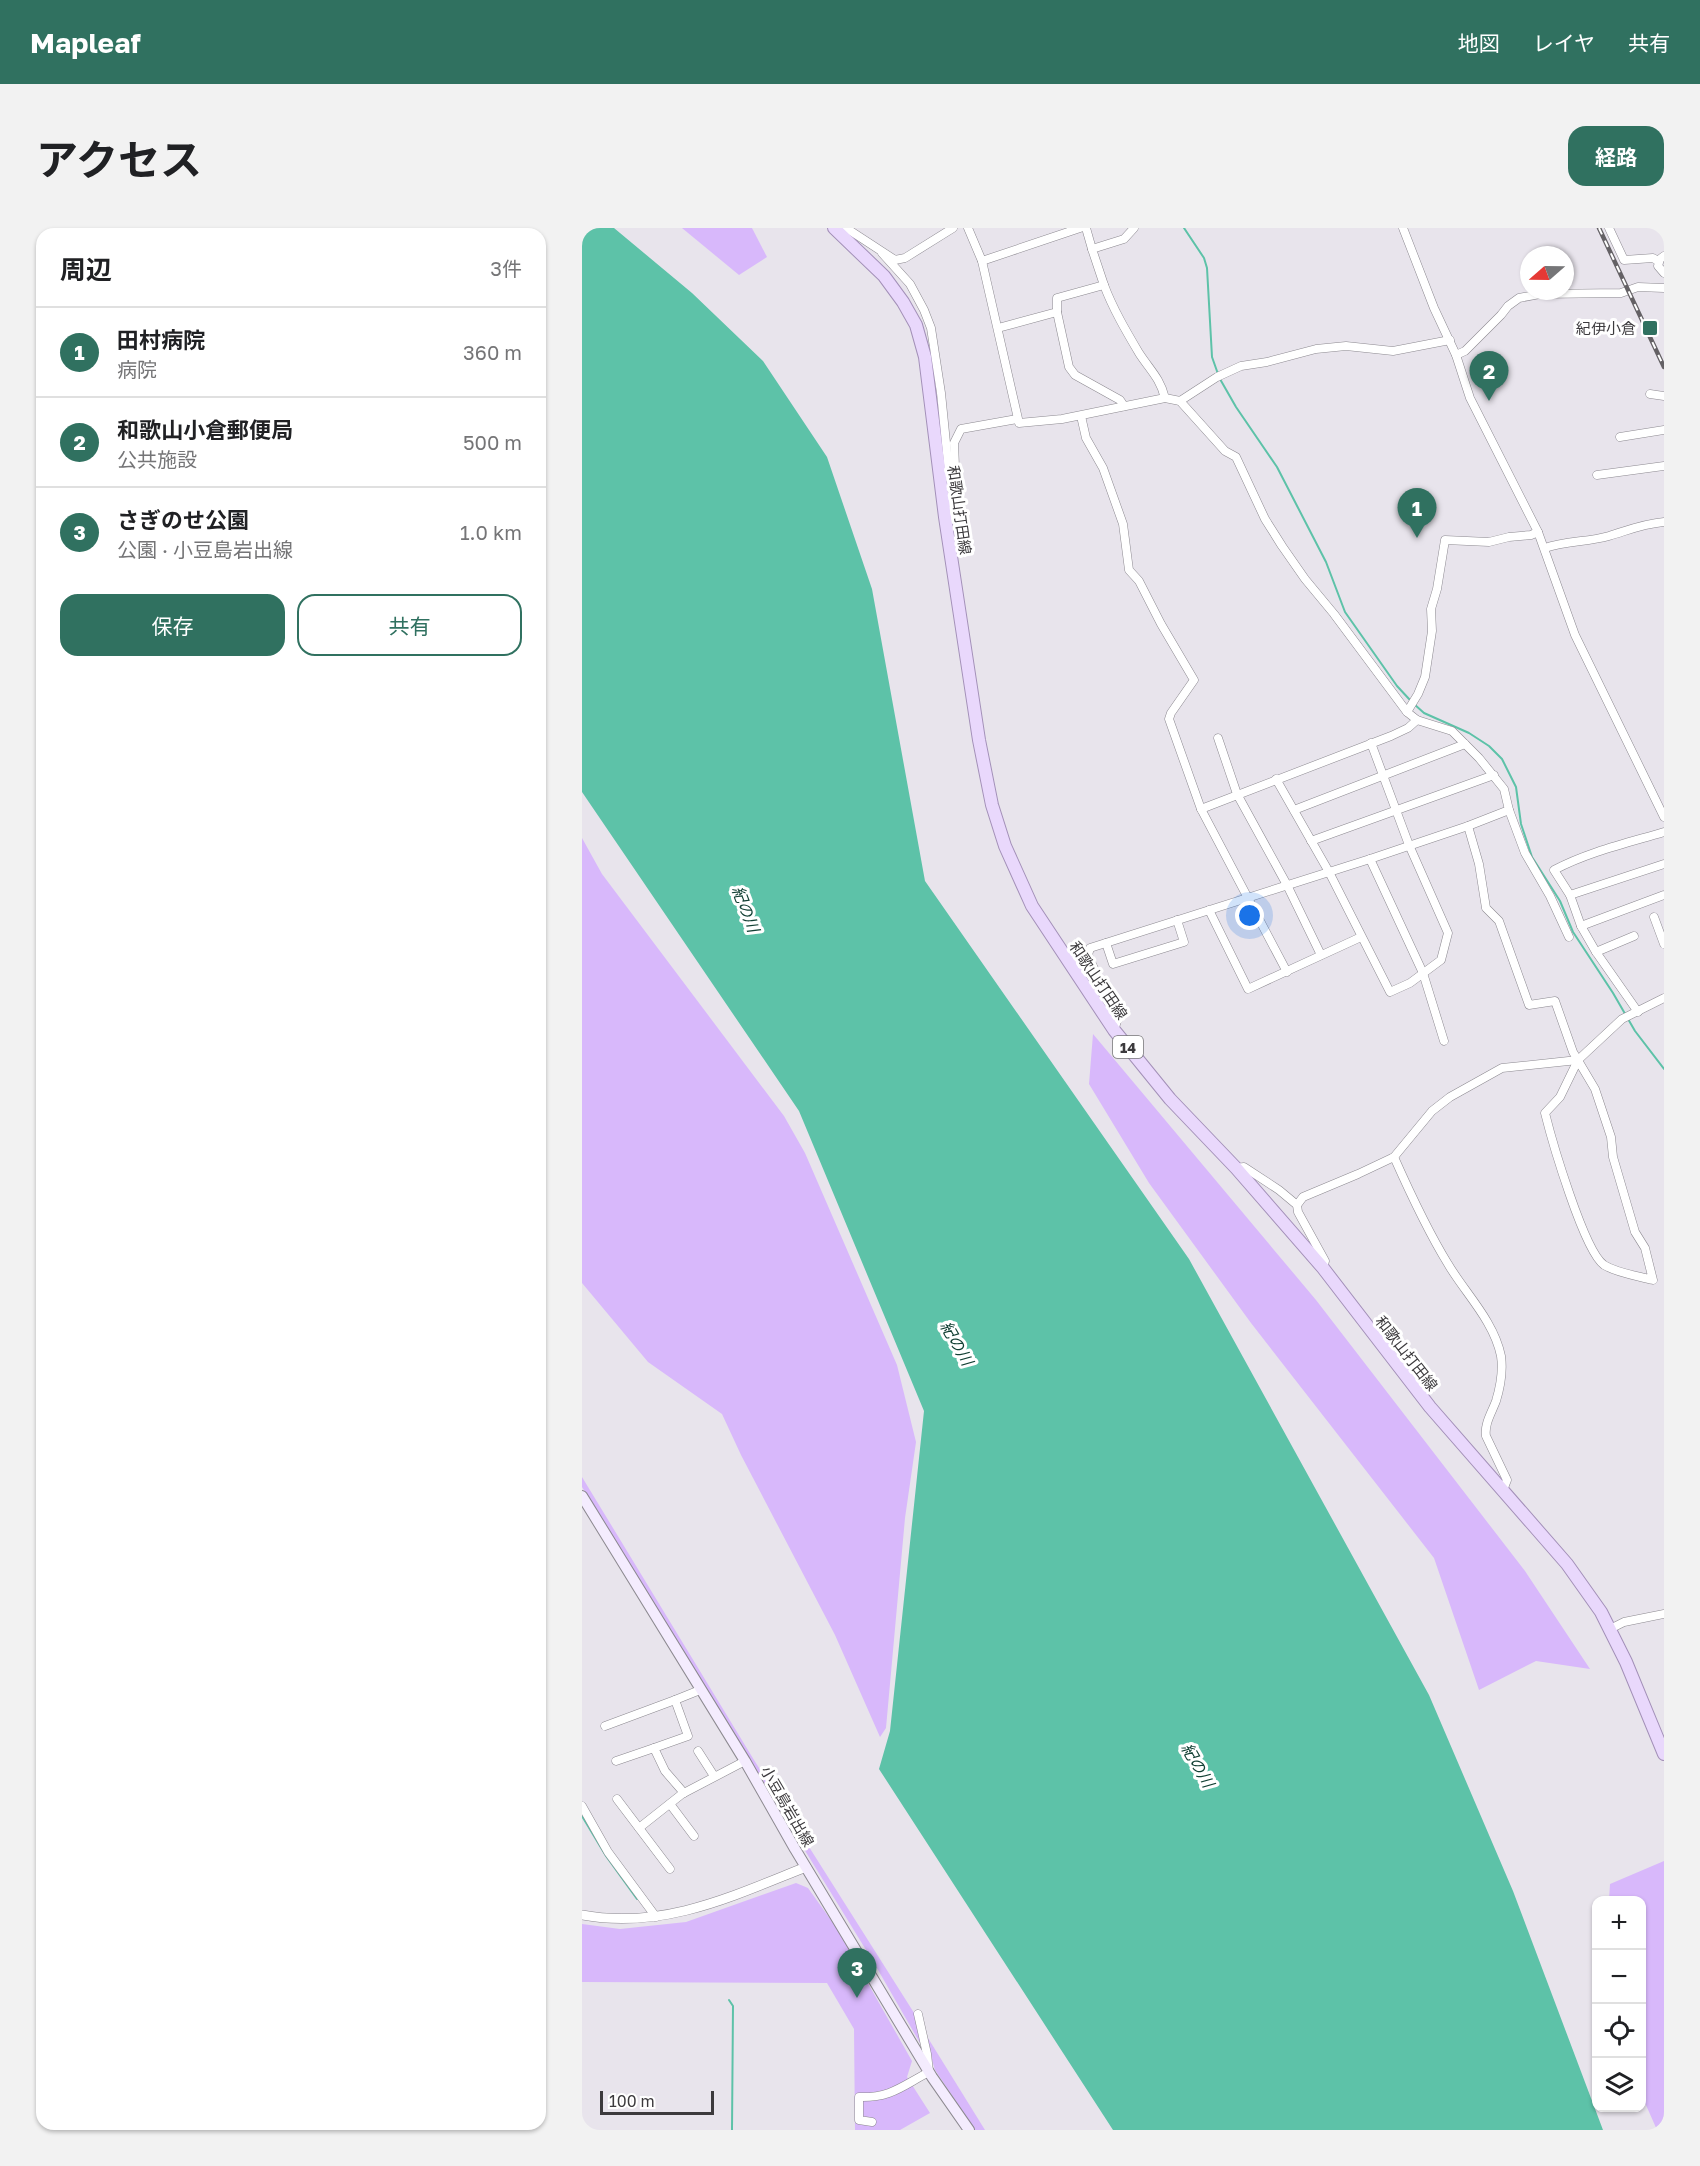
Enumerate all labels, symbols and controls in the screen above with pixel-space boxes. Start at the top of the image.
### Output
text: Mapleaf [30,26,141,59]
text: 地図 [1458,30,1500,56]
text: レイヤ [1533,30,1595,56]
text: 共有 [1628,30,1670,56]
button: 経路 [1568,126,1664,186]
text: アクセス [36,134,202,184]
north arrow [1520,246,1574,300]
text: 周辺 [60,254,112,285]
text: 3件 [490,256,522,280]
place label: 紀伊小倉 [1576,319,1636,337]
marker: 紀伊小倉 [1641,319,1659,337]
text: 田村病院 [117,326,205,353]
text: 1 [74,340,85,364]
text: 360 m [463,340,522,364]
pin: 2 [1470,352,1508,401]
text: 病院 [117,357,157,381]
text: 和歌山小倉郵便局 [117,416,293,443]
text: 2 [73,430,86,454]
text: 500 m [463,430,522,454]
text: 公共施設 [117,447,197,471]
street label: 和歌山打田線 [945,464,975,556]
pin: 1 [1398,488,1436,538]
text: さぎのせ公園 [117,506,249,533]
text: 3 [73,520,86,544]
text: 1.0 km [460,520,522,544]
text: 公園 · 小豆島岩出線 [117,537,293,561]
button: 保存 [60,594,285,656]
button: 共有 [297,594,522,656]
water label: 紀の川 [728,883,765,937]
your location [1235,901,1264,930]
street label: 和歌山打田線 [1066,938,1132,1022]
road number: 14 [1113,1036,1143,1058]
street label: 和歌山打田線 [1372,1312,1442,1394]
water label: 紀の川 [936,1317,979,1371]
water label: 紀の川 [1177,1739,1220,1793]
street label: 小豆島岩出線 [758,1763,818,1849]
map controls [1592,1896,1646,2112]
button: + [1592,1896,1646,1950]
pin: 3 [838,1948,876,1998]
button: − [1592,1950,1646,2004]
button: locate [1592,2004,1646,2058]
button: layers [1592,2058,1646,2112]
scale bar [600,2088,714,2116]
text: 100 m [609,2091,655,2111]

